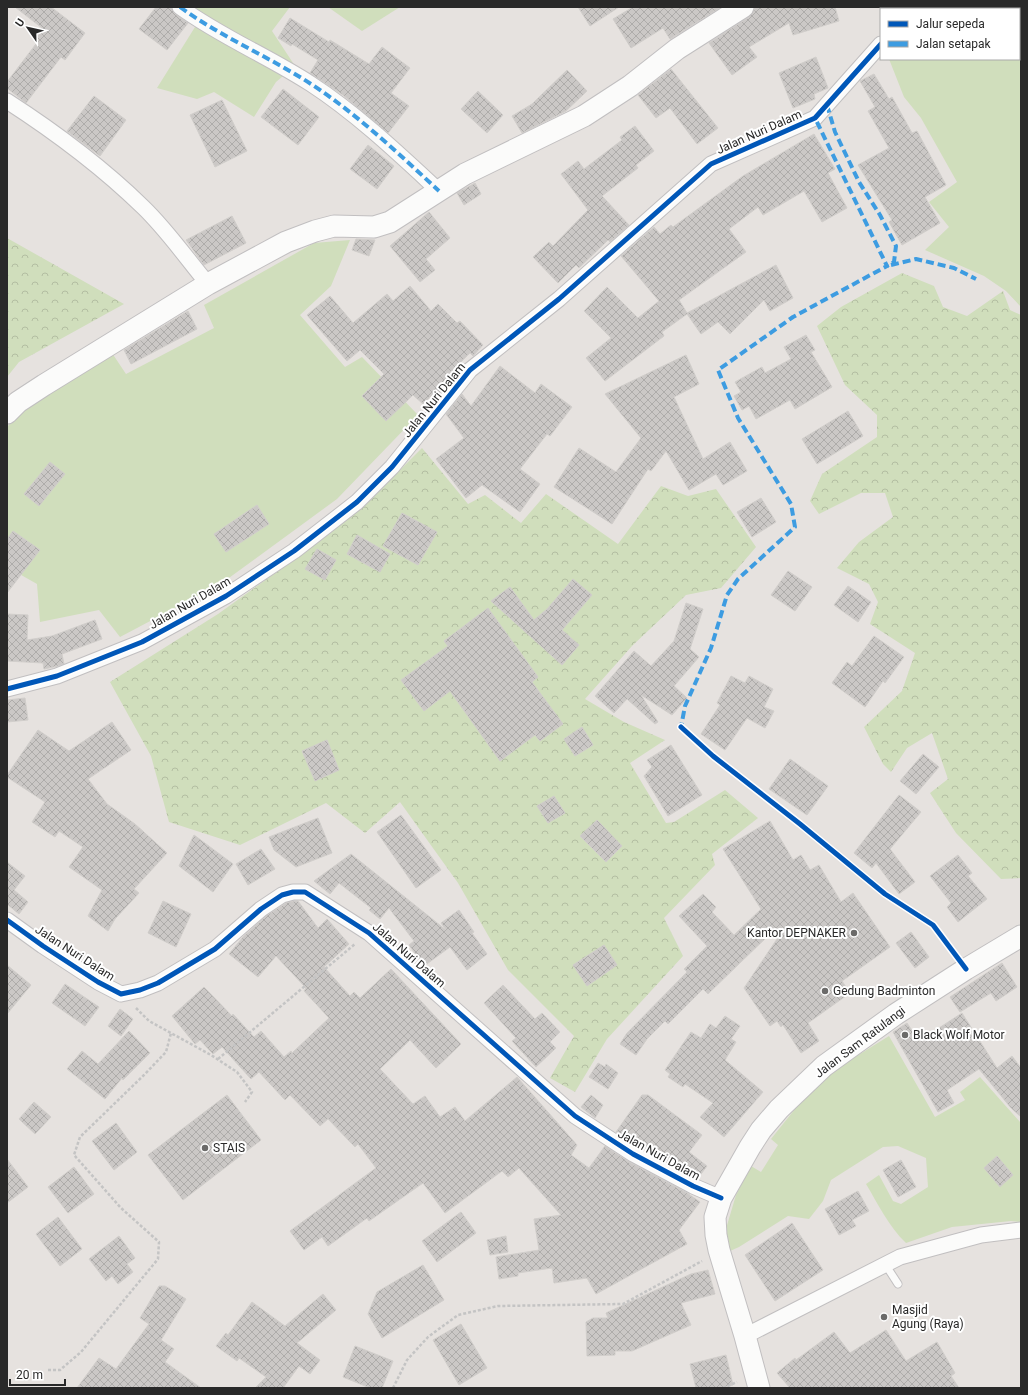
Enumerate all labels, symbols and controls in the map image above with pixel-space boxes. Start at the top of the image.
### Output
north arrow [8,8,48,48]
legend [880,8,1020,60]
text: U [13,16,28,29]
text: Jalur sepeda [916,17,985,31]
text: Jalan setapak [916,37,991,51]
street label: Jalan Nuri Dalam [714,107,804,157]
street label: Jalan Nuri Dalam [400,360,468,440]
street label: Jalan Nuri Dalam [147,574,233,632]
street label: Jalan Nuri Dalam [370,920,448,990]
street label: Jalan Nuri Dalam [33,922,117,984]
place label: Kantor DEPNAKER [747,926,847,940]
marker: Kantor DEPNAKER [849,928,859,938]
place label: Gedung Badminton [833,984,935,998]
marker: Gedung Badminton [820,986,830,996]
street label: Jalan Sam Ratulangi [812,1003,908,1081]
place label: Black Wolf Motor [913,1028,1005,1042]
marker: Black Wolf Motor [900,1030,910,1040]
street label: Jalan Nuri Dalam [615,1127,703,1183]
place label: STAIS [213,1141,245,1155]
marker: STAIS [200,1143,210,1153]
place label: Masjid Agung (Raya) [892,1303,964,1331]
marker: Masjid Agung (Raya) [879,1312,889,1322]
scale bar [10,1361,65,1387]
text: 20 m [16,1368,43,1382]

